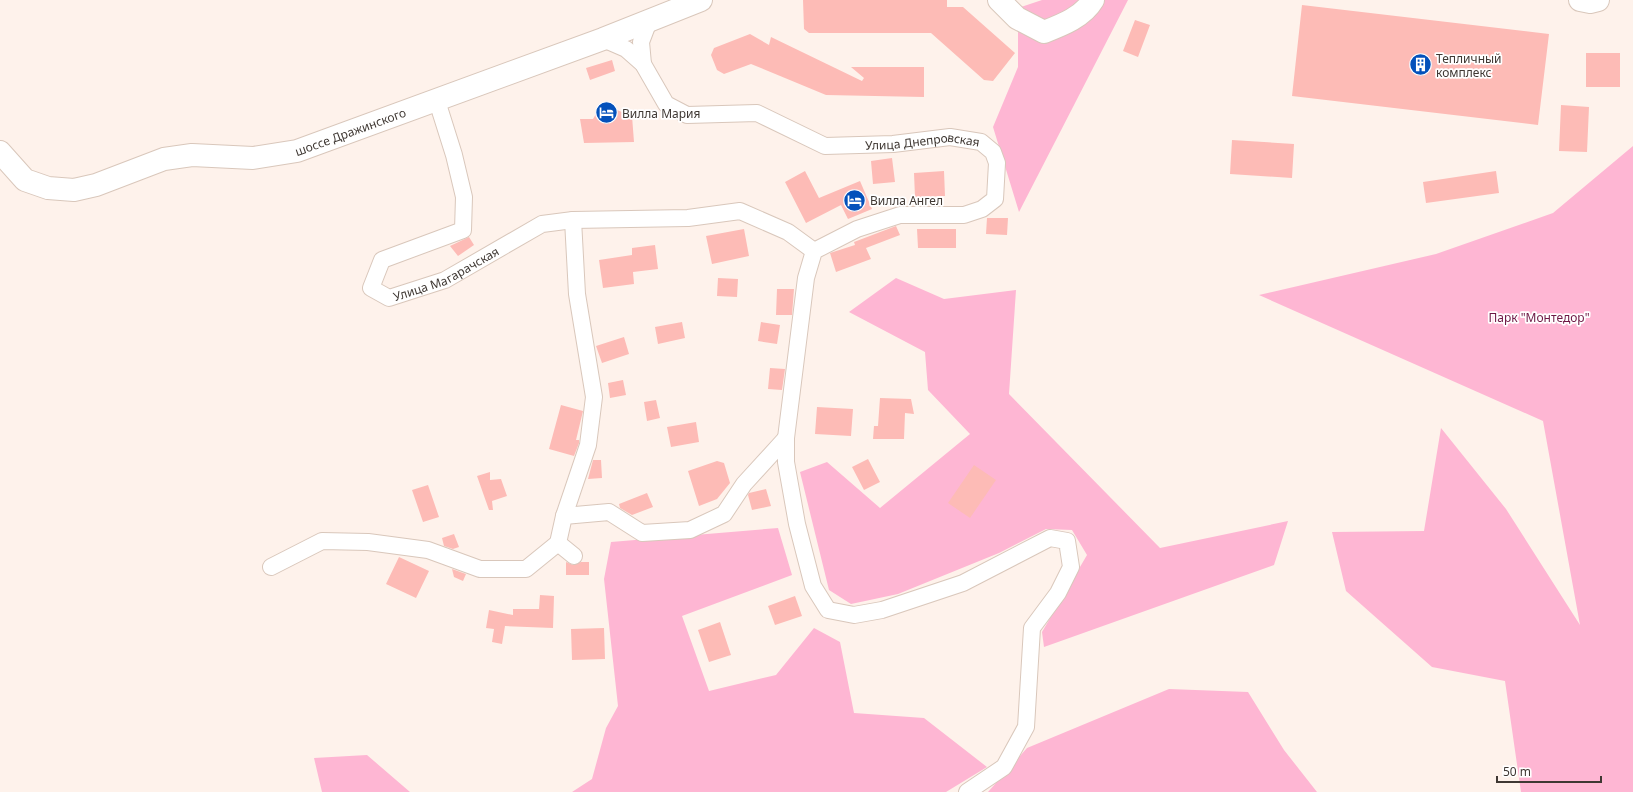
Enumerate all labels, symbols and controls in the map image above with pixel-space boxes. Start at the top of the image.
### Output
place label: Тепличный комплекс [1436,50,1502,81]
building icon: Тепличный комплекс [1407,52,1433,78]
hotel icon: Вилла Мария [593,100,619,126]
street label: шоссе Дражинского [292,103,408,160]
place label: Вилла Мария [622,105,700,122]
street label: Улица Днепровская [865,128,981,153]
hotel icon: Вилла Ангел [841,187,867,213]
place label: Вилла Ангел [870,192,943,209]
street label: Улица Магарачская [391,242,502,305]
park label: Парк "Монтедор" [1488,309,1590,326]
scale bar [1497,758,1601,784]
text: 50 m [1503,763,1531,780]

